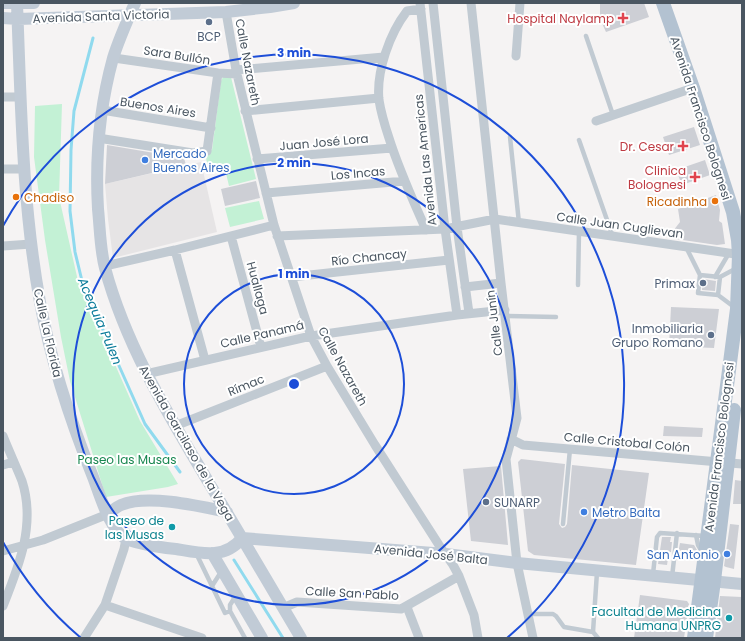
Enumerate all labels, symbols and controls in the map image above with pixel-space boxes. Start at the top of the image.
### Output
street label: Avenida Santa Victoria [32,5,170,27]
place label: Hospital Naylamp [507,10,614,27]
marker: Hospital Naylamp [617,12,629,24]
marker: BCP [204,17,214,27]
street label: Calle Nazareth [231,17,265,107]
place label: BCP [197,28,221,45]
street label: Avenida Francisco Bolognesi [666,34,736,202]
street label: Sara Bullón [142,41,212,69]
text: 3 min [277,44,311,61]
street label: Buenos Aires [119,93,197,121]
street label: Avenida Las Americas [410,93,440,227]
street label: Juan José Lora [279,130,369,154]
place label: Dr. Cesar [620,138,675,155]
marker: Dr. Cesar [677,140,689,152]
place label: Mercado Buenos Aires [153,145,230,176]
text: 2 min [277,154,311,171]
marker: Mercado Buenos Aires [140,155,150,165]
street label: Los Incas [330,162,386,184]
place label: Clinica Bolognesi [628,162,686,193]
marker: Clinica Bolognesi [689,171,701,183]
place label: Chadiso [24,189,74,206]
marker: Chadiso [11,192,21,202]
place label: Ricadinha [647,193,707,210]
marker: Ricadinha [710,196,720,206]
street label: Calle Juan Cuglievan [555,208,685,242]
street label: Río Chancay [330,245,408,269]
street label: Huallaga [243,260,273,316]
text: 1 min [278,265,310,282]
water label: Acequia Pulen [73,274,127,368]
place label: Primax [654,275,695,292]
marker: Primax [698,278,708,288]
street label: Calle La Florida [30,287,66,379]
street label: Calle Junín [482,289,506,357]
street label: Calle Panamá [219,316,305,352]
place label: Inmobiliaria Grupo Romano [612,320,703,351]
street label: Calle Nazareth [314,323,372,409]
marker: Inmobiliaria Grupo Romano [706,330,716,340]
street label: Avenida Francisco Bolognesi [700,361,738,533]
street label: Avenida Garcilaso de la Vega [135,362,239,524]
street label: Rímac [225,370,267,400]
centre of rings [287,377,301,391]
street label: Calle Cristobal Colón [563,428,691,456]
park label: Paseo las Musas [78,451,176,468]
place label: SUNARP [494,494,540,511]
marker: SUNARP [481,497,491,507]
place label: Metro Balta [592,504,660,521]
marker: Metro Balta [579,507,589,517]
place label: Paseo de las Musas [105,512,164,543]
marker: Paseo de las Musas [167,522,177,532]
street label: Avenida José Balta [373,540,489,568]
place label: San Antonio [647,546,719,563]
marker: San Antonio [722,549,732,559]
street label: Calle San Pablo [305,582,400,604]
place label: Facultad de Medicina Humana UNPRG [592,603,721,634]
marker: Facultad de Medicina Humana UNPRG [724,613,734,623]

